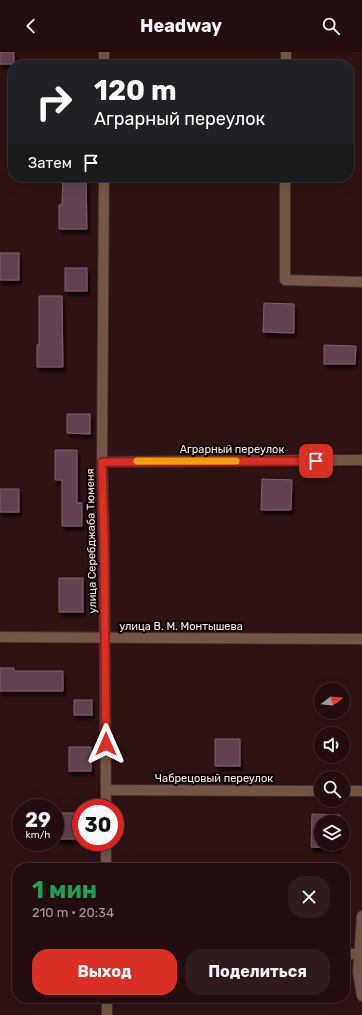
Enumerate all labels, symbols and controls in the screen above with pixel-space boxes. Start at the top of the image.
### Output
icon: back [20,15,42,37]
text: Headway [140,15,222,37]
icon: search [320,15,342,37]
text: 120 m [94,74,177,107]
icon: right [28,76,80,128]
text: Аграрный переулок [94,108,265,130]
icon: arrive [80,152,102,174]
text: Затем [28,154,72,172]
street label: Аграрный переулок [180,443,284,456]
pin [299,444,333,478]
icon: arrive [305,450,327,472]
street label: улица Серебджаба Тюменя [84,468,99,614]
street label: улица В. М. Монтышева [119,620,243,633]
north arrow [314,683,350,719]
map controls [314,683,350,851]
position arrow [85,723,127,765]
button: sound [314,727,350,763]
button: search [314,771,350,807]
street label: Чабрецовый переулок [155,772,273,785]
speed limit sign: 30 [72,799,124,851]
text: 29 [25,808,51,832]
button: layers [314,815,350,851]
text: km/h [26,829,50,841]
text: 1 мин [32,876,97,904]
button: close [288,876,330,918]
text: 210 m · 20:34 [32,905,114,920]
button: Выход [32,949,177,995]
button: Поделиться [185,949,330,995]

